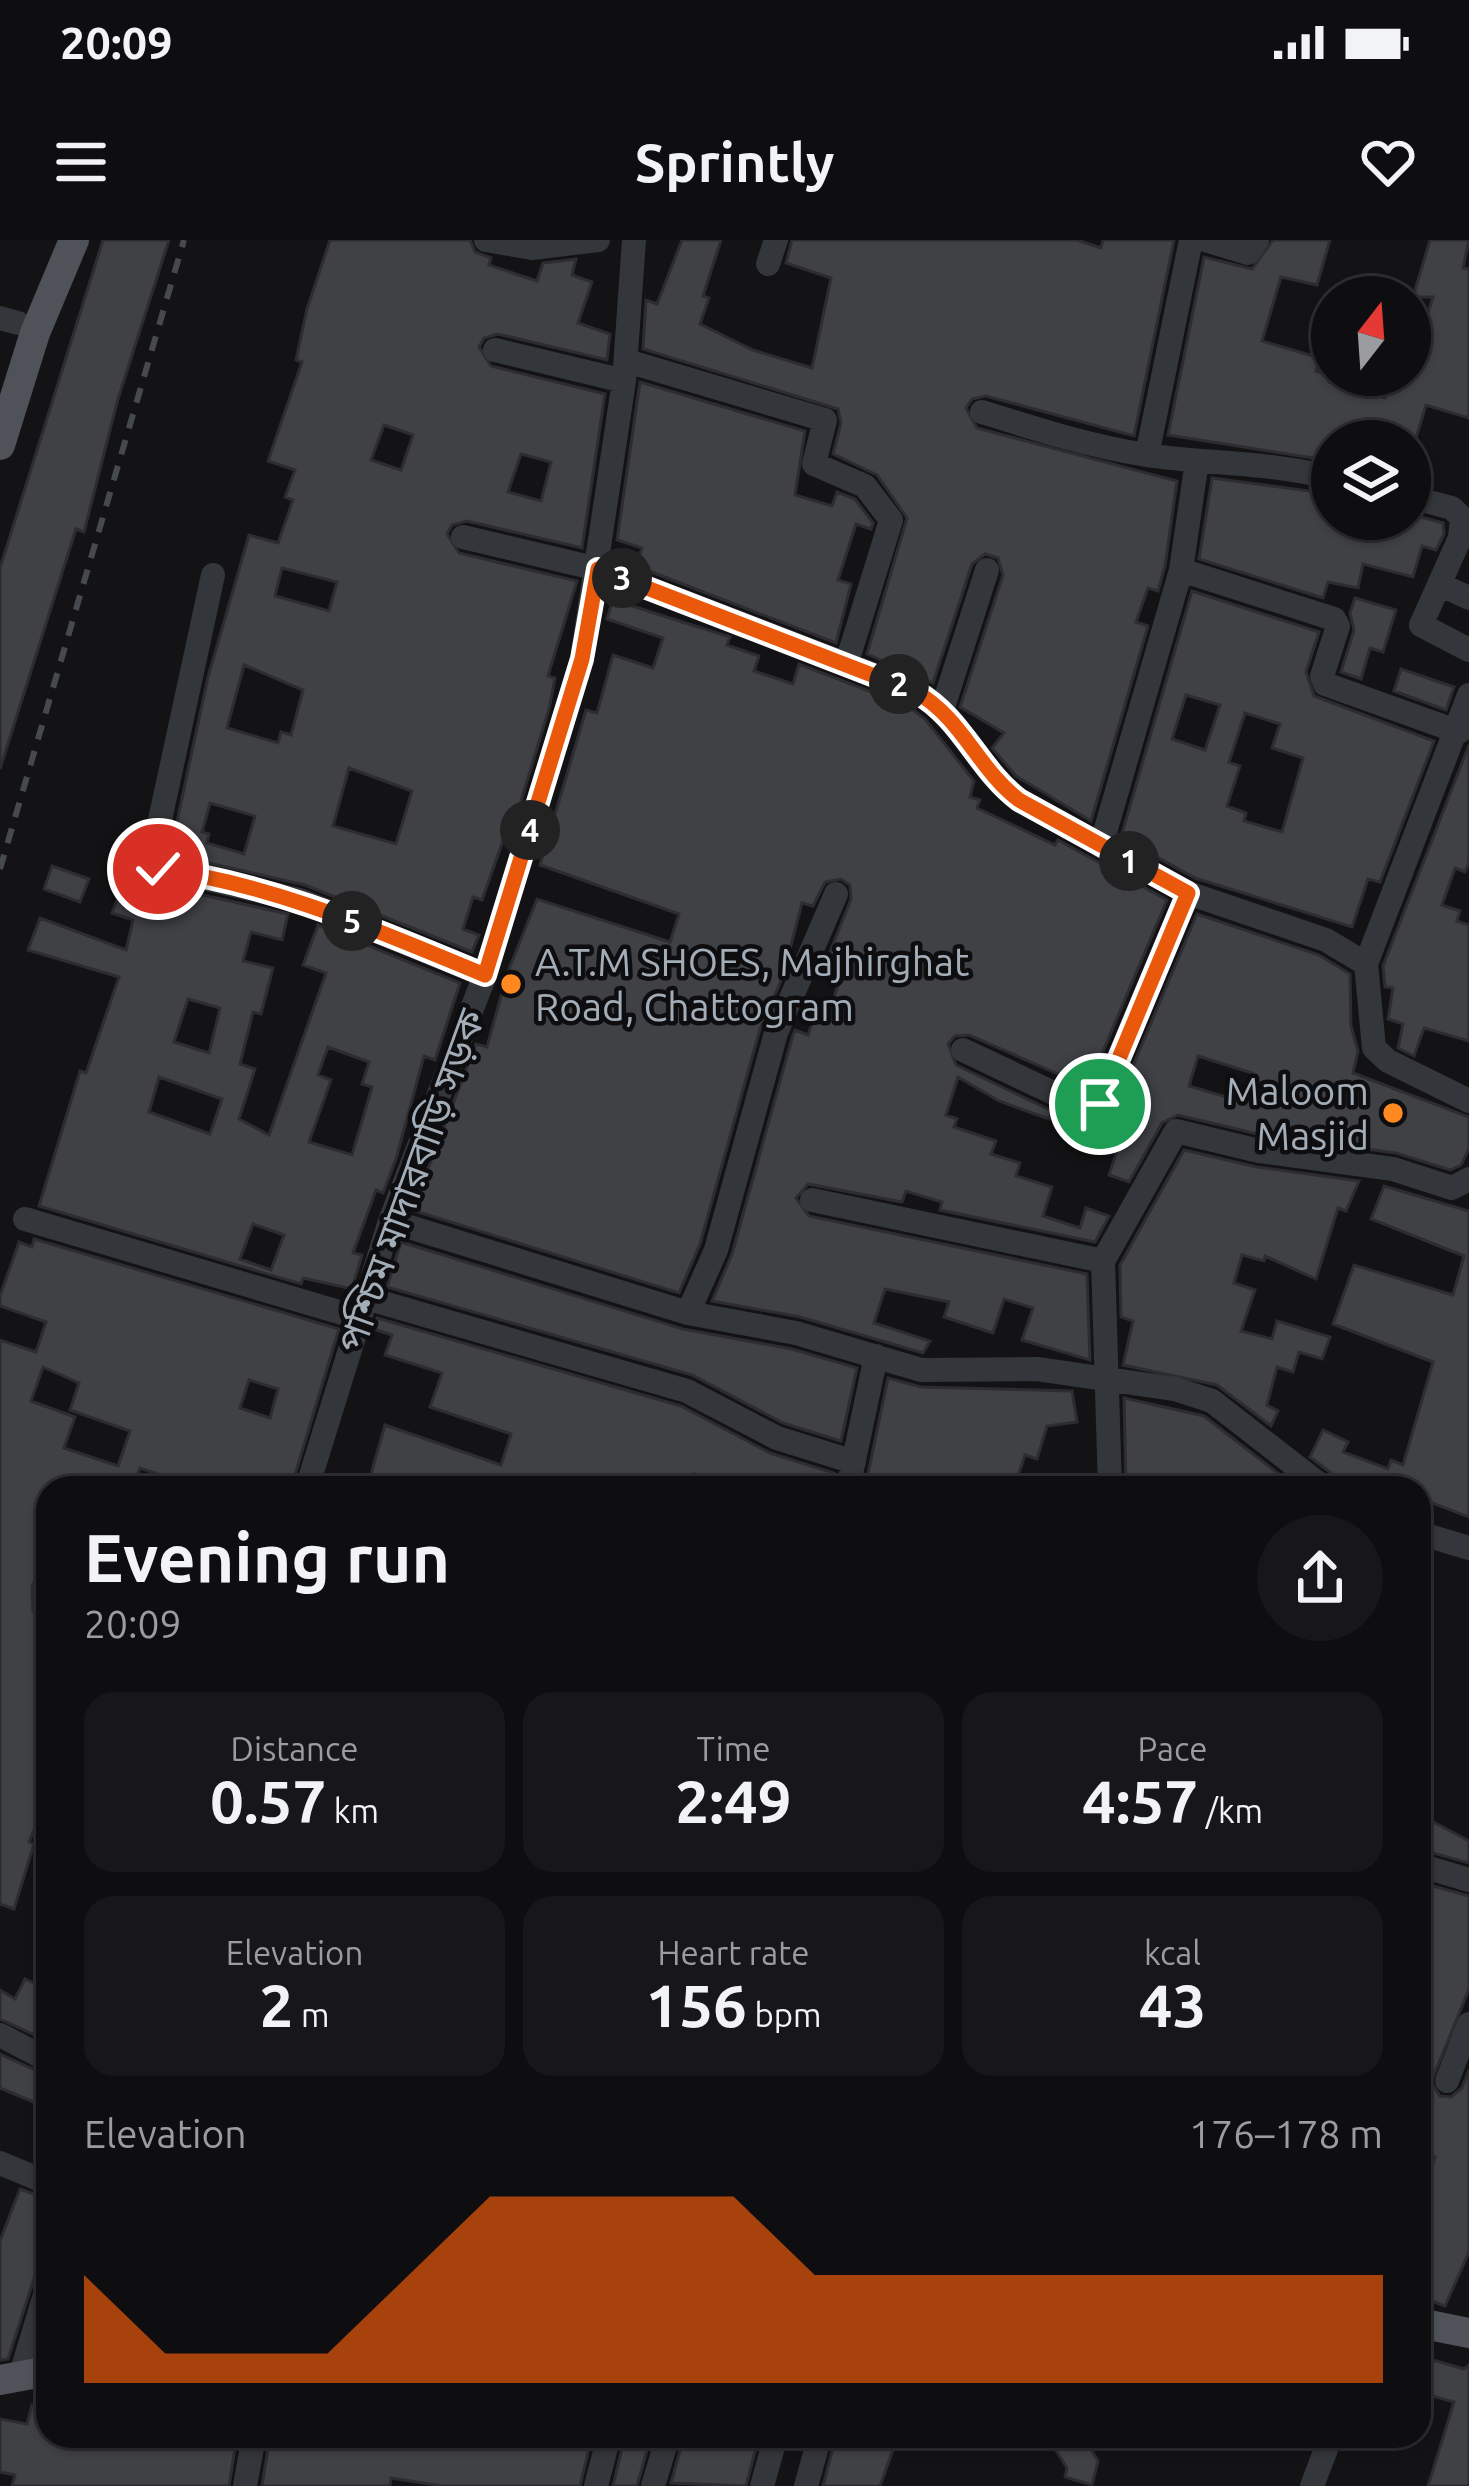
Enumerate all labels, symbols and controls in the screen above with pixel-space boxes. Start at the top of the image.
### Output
text: 20:09 [60,17,173,68]
icon: menu [48,129,114,195]
icon: heart [1355,129,1421,195]
text: Sprintly [635,132,834,192]
north arrow [1311,276,1431,396]
map controls [1311,276,1431,540]
button: layers [1311,420,1431,540]
pin: 3 [592,548,652,608]
text: 3 [613,559,631,596]
pin: 2 [869,654,929,714]
text: 2 [890,665,908,702]
pin: 4 [500,800,560,860]
text: 4 [521,811,539,848]
pin [107,818,209,920]
pin: 1 [1099,831,1159,891]
icon: check [125,836,191,902]
text: 1 [1120,842,1138,879]
pin: 5 [322,891,382,951]
text: 5 [343,902,361,939]
place label: A.T.M SHOES, Majhirghat Road, Chattogram [535,940,969,1028]
marker: A.T.M SHOES, Majhirghat Road, Chattogram [498,971,524,997]
street label: পশ্চিম মাদারবাড়ি সড়ক [328,1003,493,1358]
pin [1049,1053,1151,1155]
place label: Maloom Masjid [1226,1069,1369,1157]
icon: arrive [1067,1071,1133,1137]
marker: Maloom Masjid [1380,1100,1406,1126]
button: share [1257,1515,1383,1641]
text: Evening run [84,1520,450,1594]
text: 20:09 [84,1602,182,1645]
text: Distance [231,1730,358,1767]
text: Time [697,1730,770,1767]
text: Pace [1138,1730,1207,1767]
text: 0.57 [210,1767,326,1834]
text: 2:49 [675,1767,792,1834]
text: 4:57 [1082,1767,1198,1834]
text: km [326,1792,379,1829]
text: /km [1198,1792,1263,1829]
text: Elevation [226,1934,363,1971]
text: Heart rate [658,1934,809,1971]
text: kcal [1144,1934,1201,1971]
text: 2 [260,1971,293,2038]
text: 156 [645,1971,747,2038]
text: 43 [1139,1971,1206,2038]
text: m [293,1996,329,2033]
text: bpm [747,1996,822,2033]
text: Elevation [84,2112,247,2155]
text: 176–178 m [1189,2112,1383,2155]

